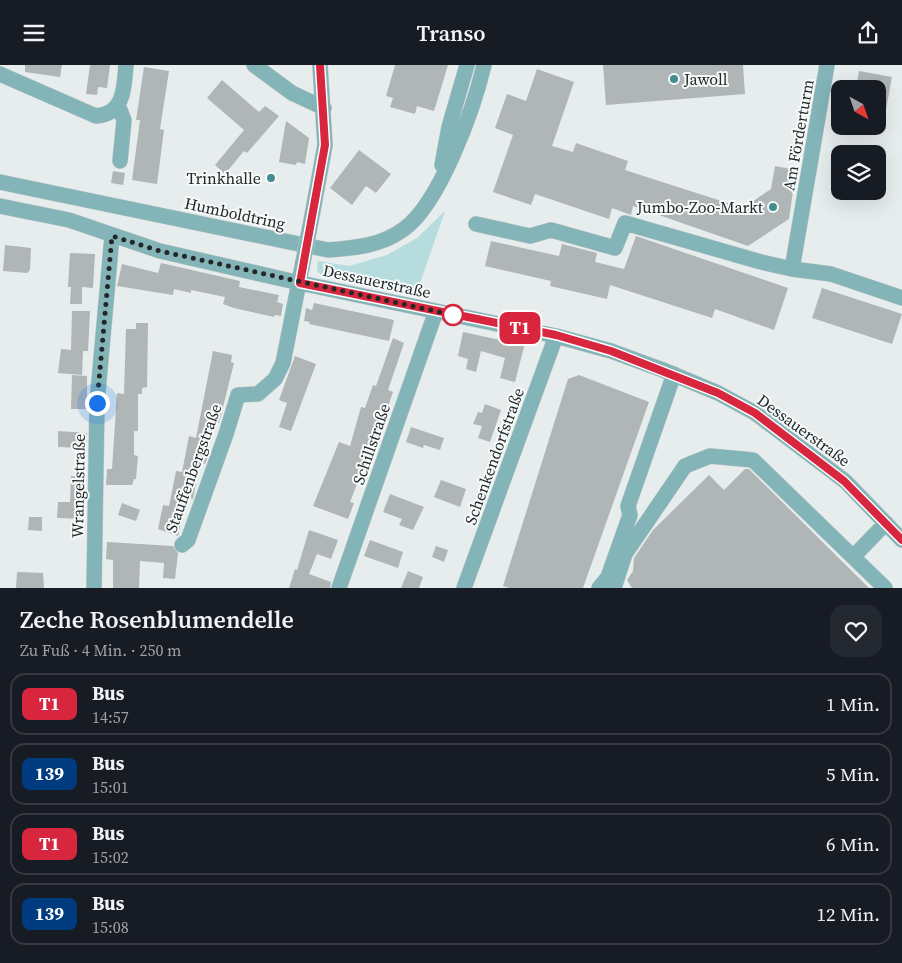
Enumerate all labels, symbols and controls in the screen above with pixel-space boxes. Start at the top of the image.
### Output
text: Transo [416,18,486,48]
icon: menu [20,19,48,47]
icon: share [854,19,882,47]
place label: Jawoll [683,68,728,90]
marker: Jawoll [668,73,680,85]
street label: Am Förderturm [777,78,819,192]
north arrow [831,80,886,135]
map controls [831,80,886,200]
button: layers [831,145,886,200]
place label: Trinkhalle [186,167,261,189]
marker: Trinkhalle [265,172,277,184]
street label: Humboldtring [183,192,287,234]
place label: Jumbo-Zoo-Markt [636,196,764,218]
marker: Jumbo-Zoo-Markt [767,201,779,213]
street label: Dessauerstraße [321,259,433,303]
unlabelled marker [442,304,464,326]
line badge: T1 [498,312,542,344]
text: T1 [509,315,531,340]
street label: Schenkendorfstraße [459,384,529,528]
street label: Dessauerstraße [753,389,855,471]
your location [85,391,110,416]
street label: Stauffenbergstraße [159,401,227,535]
street label: Schillstraße [347,401,395,487]
street label: Wrangelstraße [66,434,90,538]
text: Zeche Rosenblumendelle [20,603,294,636]
button: heart [830,605,882,657]
text: Zu Fuß · 4 Min. · 250 m [20,639,182,661]
text: Bus [92,680,124,706]
text: T1 [39,691,60,716]
text: 1 Min. [826,691,880,717]
text: 14:57 [92,706,129,728]
text: Bus [92,750,124,776]
text: 139 [35,761,64,786]
text: 5 Min. [826,761,880,787]
text: 15:01 [92,776,129,798]
text: Bus [92,820,124,846]
text: T1 [39,831,60,856]
text: 6 Min. [826,831,880,857]
text: 15:02 [92,846,129,868]
text: Bus [92,890,124,916]
text: 139 [35,901,64,926]
text: 12 Min. [817,901,880,927]
text: 15:08 [92,916,129,938]

